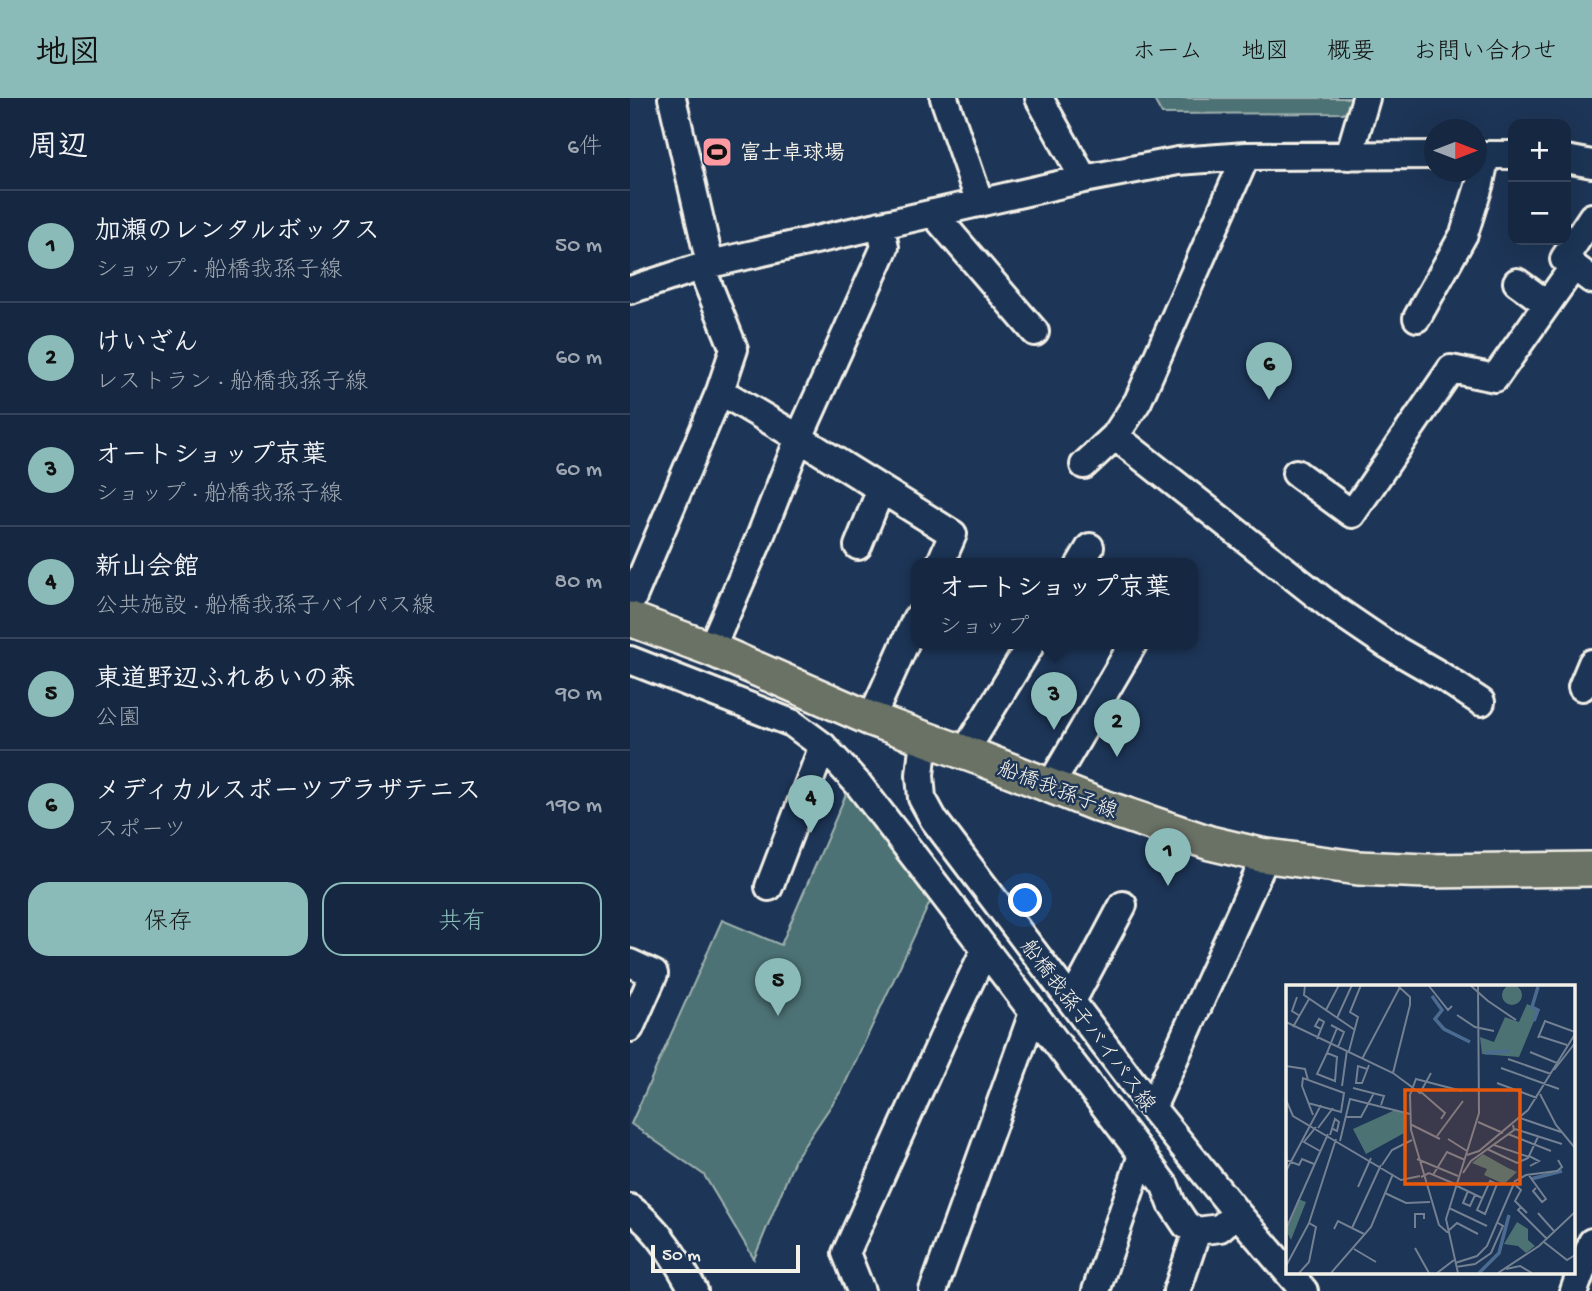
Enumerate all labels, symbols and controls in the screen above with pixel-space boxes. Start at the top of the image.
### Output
text: 地図 [35,37,101,75]
text: ホーム [1132,39,1203,68]
text: 地図 [1241,39,1289,68]
text: 概要 [1327,39,1375,68]
text: お問い合わせ [1413,39,1557,68]
north arrow [1424,119,1487,182]
map controls [1508,119,1571,245]
button: + [1508,119,1571,182]
text: 周辺 [28,132,88,167]
text: 6件 [567,135,602,162]
sports icon: 富士卓球場 [700,135,734,169]
place label: 富士卓球場 [740,141,845,168]
button: − [1508,182,1571,245]
text: 加瀬のレンタルボックス [95,218,380,249]
text: 1 [46,233,56,260]
text: 50 m [555,233,602,260]
text: ショップ · 船橋我孫子線 [95,258,342,285]
text: けいざん [95,330,198,361]
pin: 6 [1246,342,1292,400]
text: 2 [45,345,57,372]
text: 60 m [556,345,602,372]
text: レストラン · 船橋我孫子線 [95,370,368,397]
text: オートショップ京葉 [95,442,327,473]
text: 3 [45,457,57,484]
text: 60 m [556,457,602,484]
text: ショップ · 船橋我孫子線 [95,482,342,509]
text: 新山会館 [95,554,199,585]
popup [911,558,1198,649]
text: 4 [46,569,56,596]
text: 80 m [555,569,602,596]
text: オートショップ京葉 [939,575,1170,606]
text: 公共施設 · 船橋我孫子バイパス線 [95,594,435,621]
text: ショップ [939,615,1030,642]
text: 東道野辺ふれあいの森 [95,666,355,697]
pin: 3 [1031,672,1077,730]
text: 5 [45,681,57,708]
text: 90 m [556,681,602,708]
pin: 2 [1094,699,1140,757]
text: 公園 [95,706,141,733]
street label: 船橋我孫子線 [993,757,1120,827]
pin: 4 [788,775,834,833]
text: メディカルスポーツプラザテニス [95,778,481,809]
text: 6 [45,793,57,820]
text: 190 m [546,793,602,820]
text: スポーツ [95,818,187,845]
pin: 1 [1145,828,1191,886]
button: 保存 [28,882,308,956]
button: 共有 [322,882,602,956]
your location [1008,883,1042,917]
street label: 船橋我孫子バイパス線 [1013,935,1160,1118]
pin: 5 [755,958,801,1016]
inset map [1286,985,1574,1274]
scale bar [651,1242,800,1274]
text: 50 m [662,1245,701,1268]

